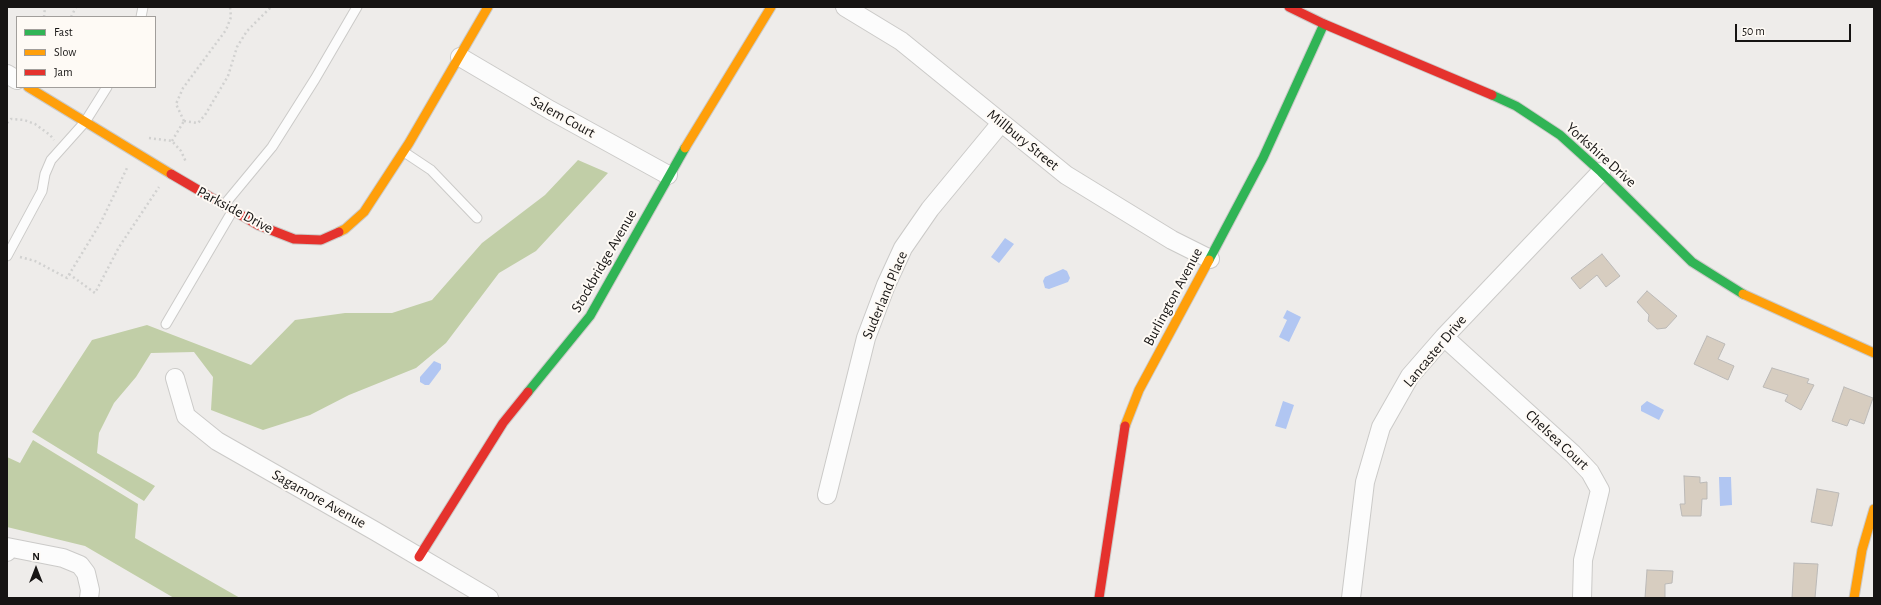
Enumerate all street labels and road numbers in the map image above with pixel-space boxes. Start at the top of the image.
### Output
street label: Salem Court [528,92,598,142]
street label: Millbury Street [983,106,1063,174]
street label: Yorkshire Drive [1562,119,1640,191]
street label: Parkside Drive [194,182,276,238]
street label: Stockbridge Avenue [567,206,641,316]
street label: Burlington Avenue [1140,245,1206,349]
street label: Suderland Place [858,248,912,342]
street label: Lancaster Drive [1400,311,1470,391]
street label: Chelsea Court [1522,406,1592,474]
street label: Sagamore Avenue [269,466,369,532]

